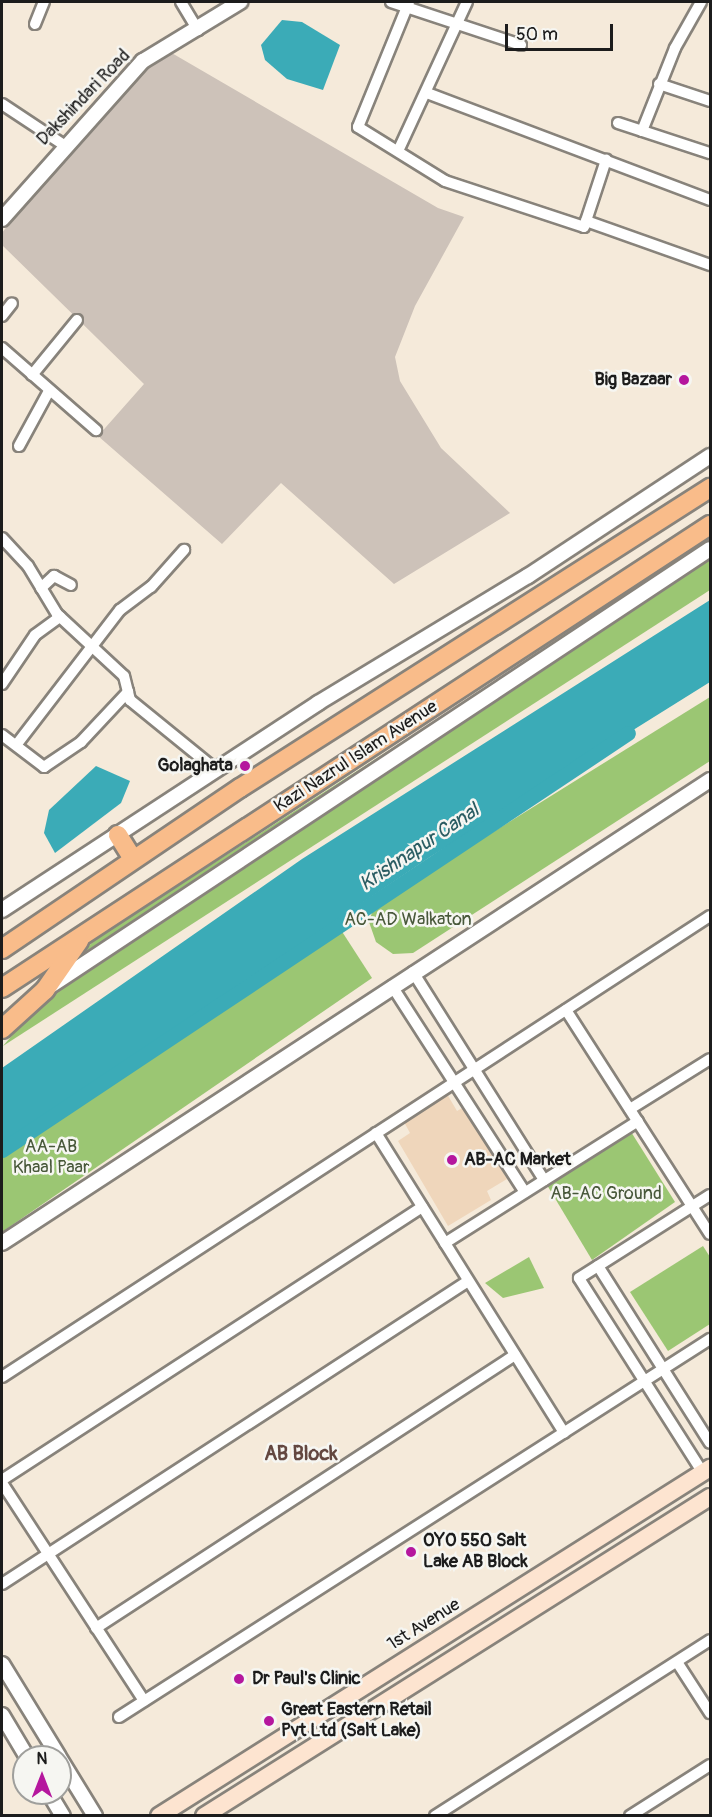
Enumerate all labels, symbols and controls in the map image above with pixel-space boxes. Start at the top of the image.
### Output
scale bar [508,12,616,50]
text: 50 m [516,23,558,46]
street label: Dakshindari Road [33,46,135,150]
place label: Big Bazaar [595,369,672,391]
marker: Big Bazaar [677,373,691,387]
street label: Kazi Nazrul Islam Avenue [270,696,442,818]
place label: Golaghata [158,755,233,777]
marker: Golaghata [238,759,252,773]
water label: Krishnapur Canal [355,798,483,896]
park label: AC-AD Walkaton [344,909,472,931]
park label: AA-AB Khaal Paar [13,1137,89,1180]
place label: AB-AC Market [464,1149,571,1171]
marker: AB-AC Market [445,1153,459,1167]
park label: AB-AC Ground [550,1183,662,1205]
district label: AB Block [264,1441,338,1465]
place label: OYO 550 Salt Lake AB Block [423,1531,528,1574]
marker: OYO 550 Salt Lake AB Block [404,1545,418,1559]
street label: 1st Avenue [384,1594,464,1656]
place label: Dr Paul's Clinic [252,1668,361,1690]
marker: Dr Paul's Clinic [230,1670,248,1688]
place label: Great Eastern Retail Pvt Ltd (Salt Lake) [281,1700,432,1742]
marker: Great Eastern Retail Pvt Ltd (Salt Lake) [262,1714,276,1728]
north arrow [12,1745,72,1805]
text: N [37,1749,47,1769]

